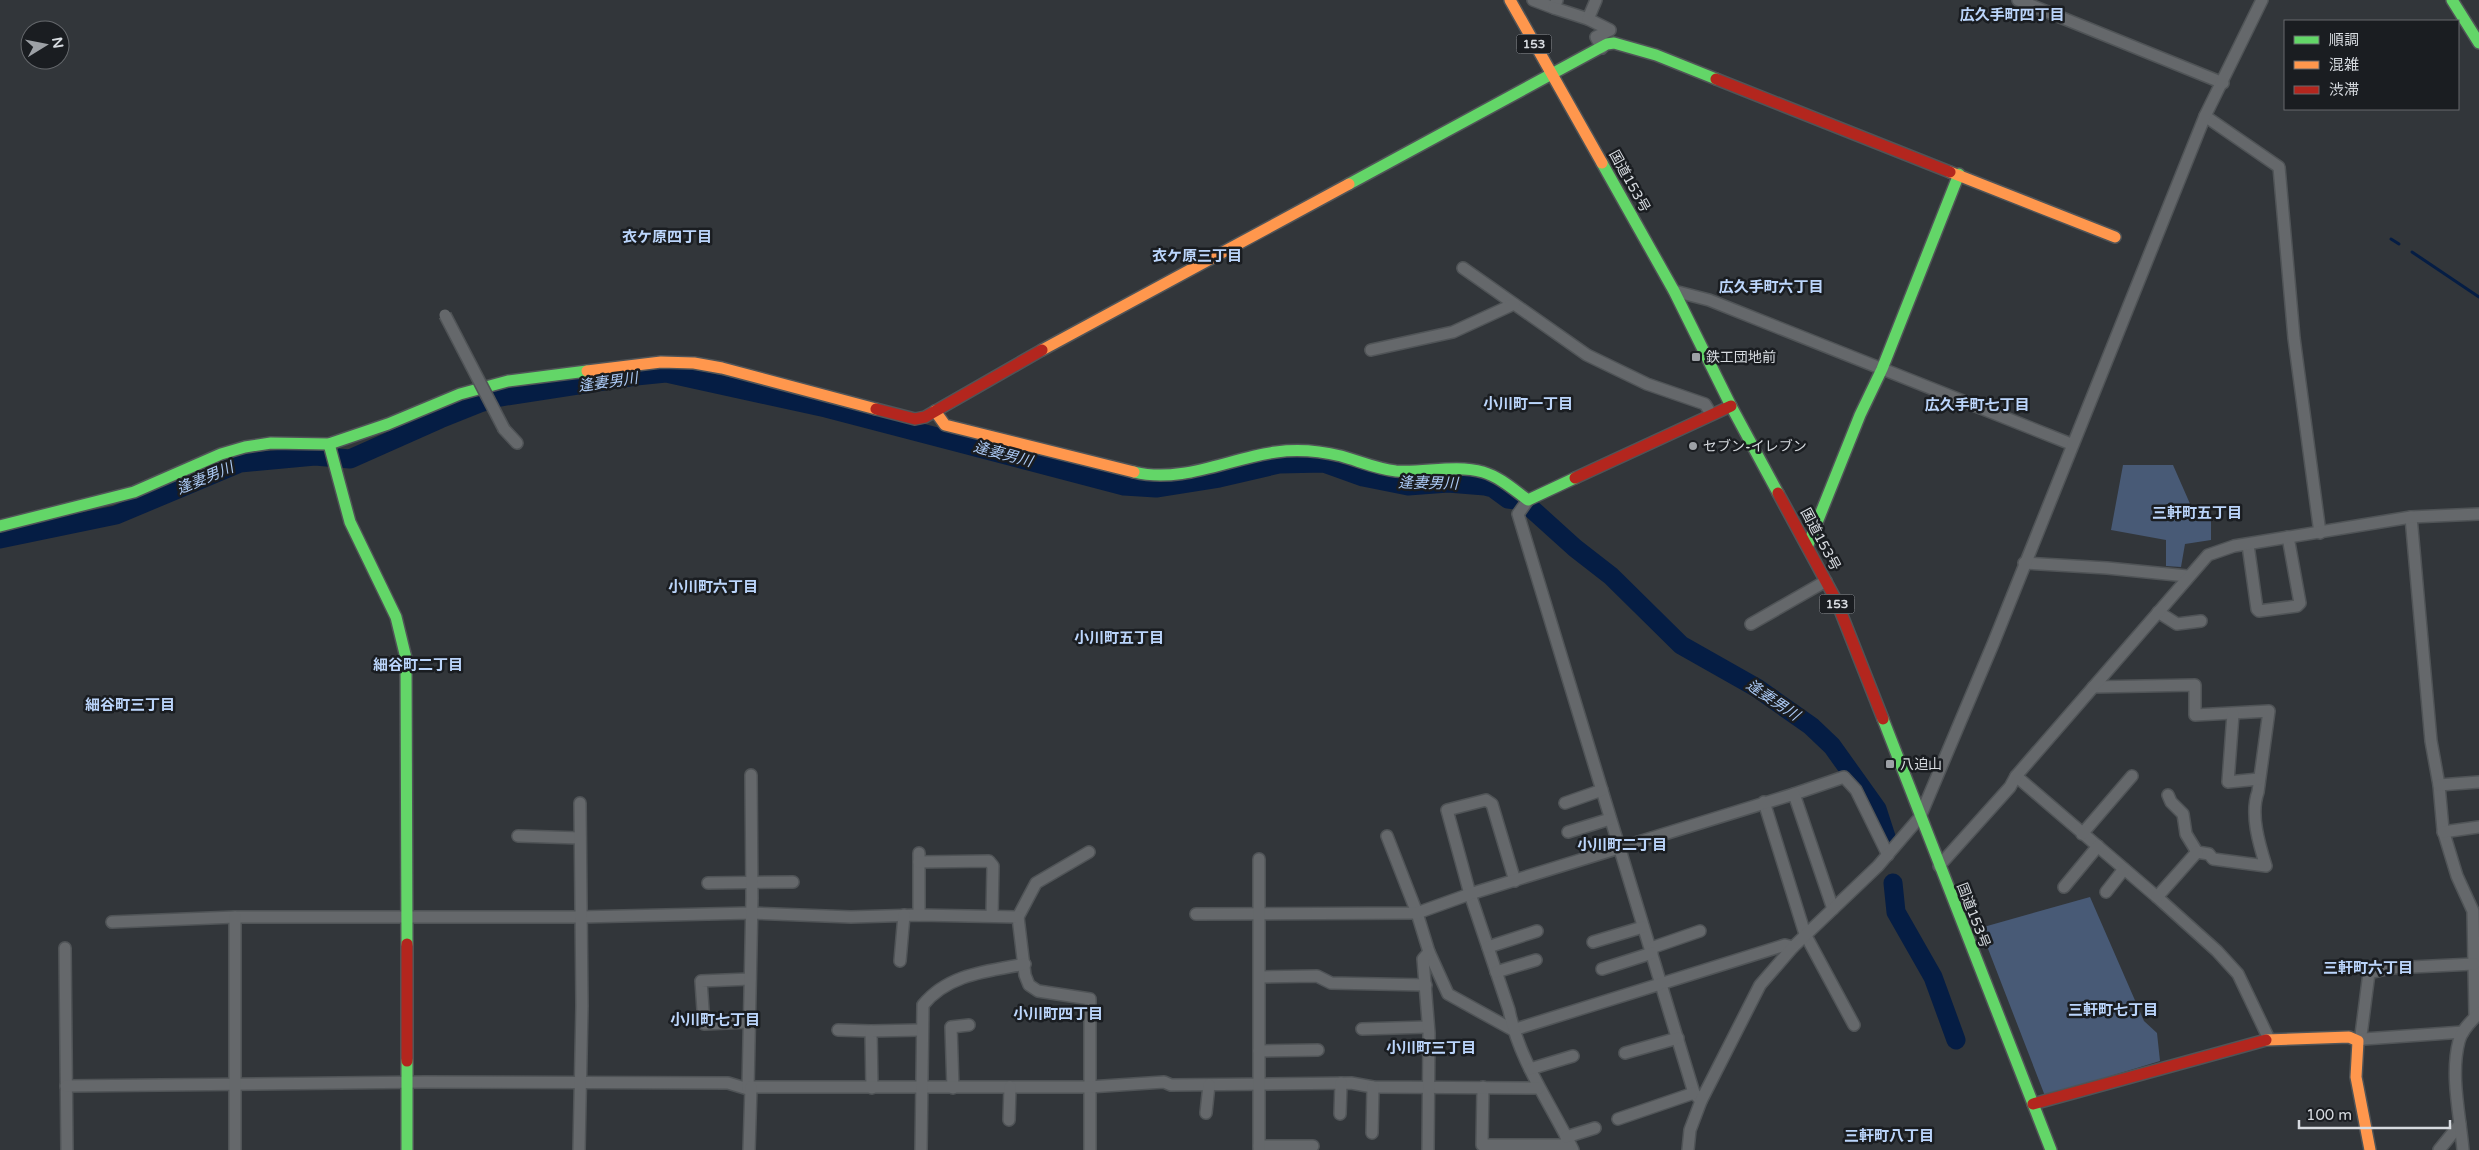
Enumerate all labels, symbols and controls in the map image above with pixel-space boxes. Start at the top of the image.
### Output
district label: 広久手町四丁目 [1959,6,2065,24]
north arrow [20,20,70,70]
legend [2284,20,2459,110]
text: 順調 [2329,31,2359,49]
road number: 153 [1516,34,1552,54]
text: N [48,36,67,50]
text: 混雑 [2329,56,2359,74]
text: 渋滞 [2329,81,2359,99]
street label: 国道153号 [1606,147,1654,215]
district label: 衣ケ原四丁目 [622,228,712,246]
district label: 衣ケ原三丁目 [1152,247,1242,265]
district label: 広久手町六丁目 [1718,278,1824,296]
place label: 鉄工団地前 [1706,349,1776,366]
marker: 鉄工団地前 [1690,351,1702,363]
water label: 逢妻男川 [577,369,641,395]
district label: 小川町一丁目 [1483,395,1573,413]
district label: 広久手町七丁目 [1924,396,2030,414]
water label: 逢妻男川 [972,438,1036,471]
place label: セブン-イレブン [1703,438,1807,455]
marker: セブン-イレブン [1687,440,1699,452]
water label: 逢妻男川 [174,457,238,498]
water label: 逢妻男川 [1398,473,1460,493]
district label: 三軒町五丁目 [2152,504,2242,522]
street label: 国道153号 [1797,505,1844,573]
district label: 小川町六丁目 [668,578,758,596]
road number: 153 [1820,594,1854,614]
district label: 小川町五丁目 [1074,629,1164,647]
district label: 細谷町二丁目 [373,656,463,674]
water label: 逢妻男川 [1743,676,1805,725]
district label: 細谷町三丁目 [85,696,175,714]
place label: 八迫山 [1900,756,1942,773]
marker: 八迫山 [1884,758,1896,770]
district label: 小川町二丁目 [1577,836,1667,854]
street label: 国道153号 [1953,880,1994,950]
district label: 三軒町六丁目 [2323,959,2413,977]
district label: 三軒町七丁目 [2068,1001,2158,1019]
district label: 小川町四丁目 [1013,1005,1103,1023]
district label: 小川町七丁目 [670,1011,760,1029]
district label: 小川町三丁目 [1386,1039,1476,1057]
scale bar [2299,1098,2450,1130]
text: 100 m [2306,1106,2352,1124]
district label: 三軒町八丁目 [1844,1127,1934,1145]

